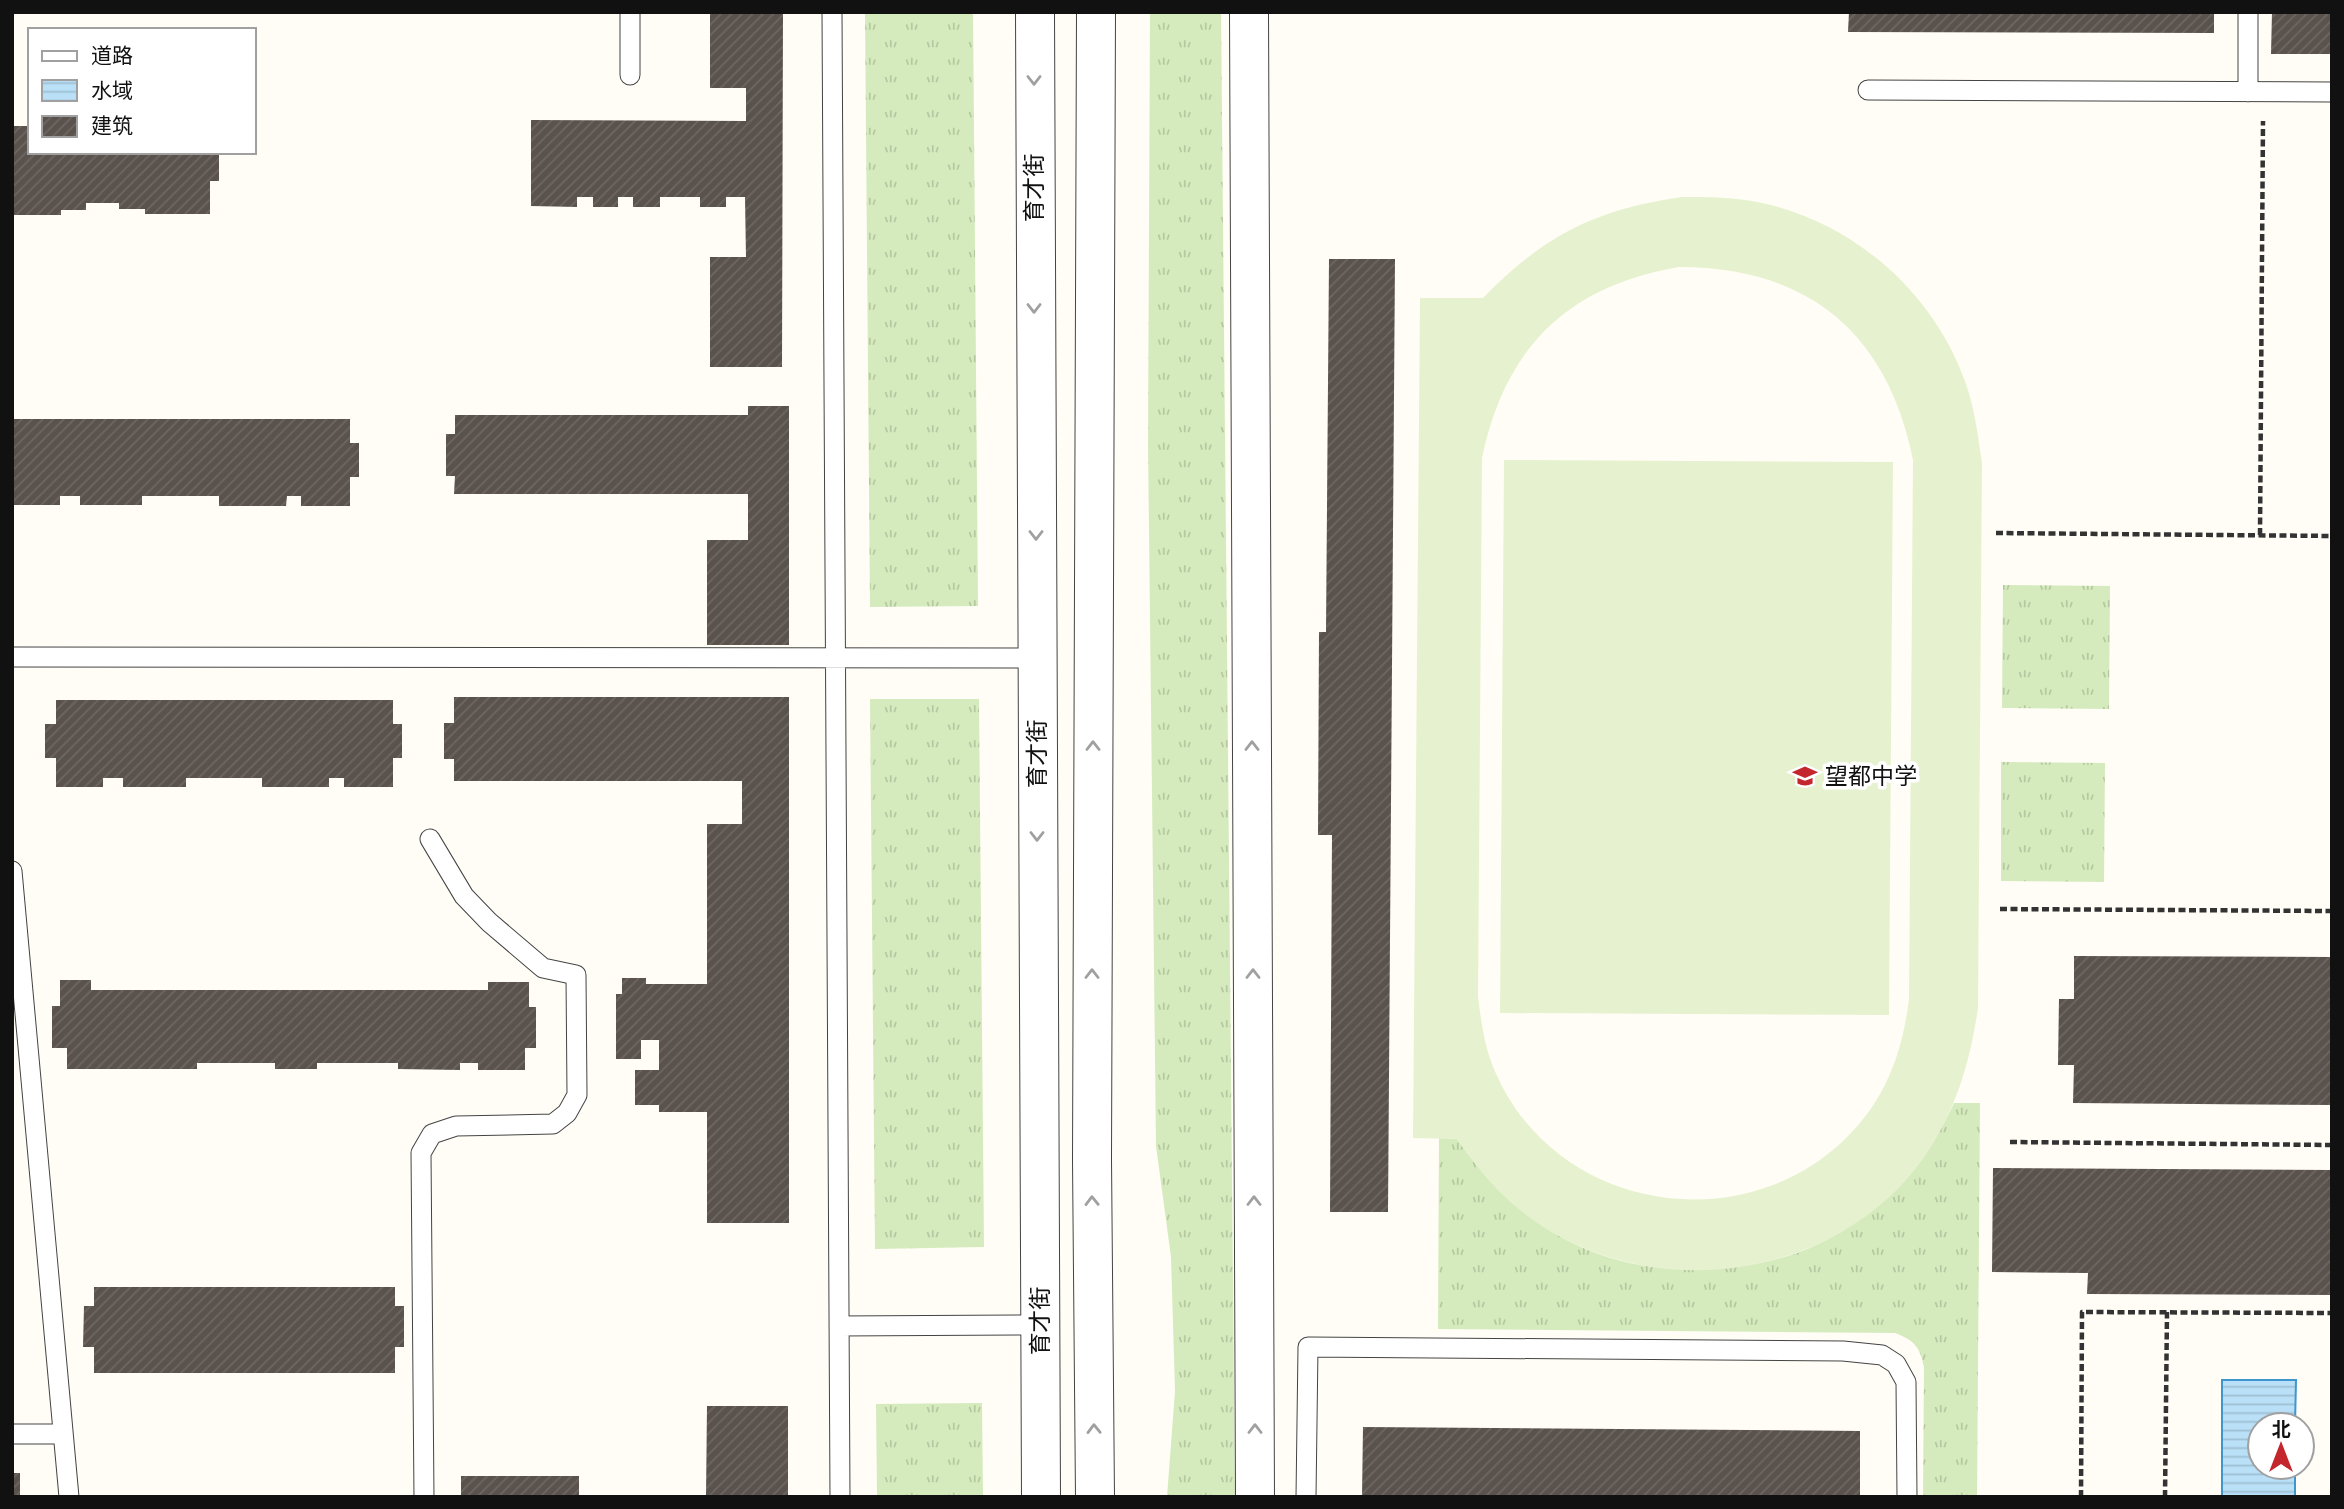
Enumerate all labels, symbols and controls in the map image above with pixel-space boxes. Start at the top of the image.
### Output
legend [28,28,256,154]
text: 道路 [91,43,133,68]
one-way arrow [1026,76,1042,86]
text: 水域 [91,78,133,103]
text: 建筑 [91,113,133,138]
street label: 育才街 [1020,154,1048,223]
one-way arrow [1026,303,1042,314]
one-way arrow [1028,531,1044,541]
street label: 育才街 [1023,720,1051,789]
one-way arrow [1085,740,1101,751]
one-way arrow [1244,740,1260,751]
school or university icon: 望都中学 [1791,762,1819,790]
place label: 望都中学 [1825,762,1917,790]
one-way arrow [1029,832,1045,842]
one-way arrow [1084,968,1100,978]
one-way arrow [1245,968,1261,978]
one-way arrow [1084,1195,1100,1206]
one-way arrow [1246,1195,1262,1206]
street label: 育才街 [1026,1287,1054,1356]
north arrow [2246,1411,2316,1481]
text: 北 [2271,1418,2291,1441]
one-way arrow [1086,1423,1102,1433]
one-way arrow [1247,1423,1263,1433]

